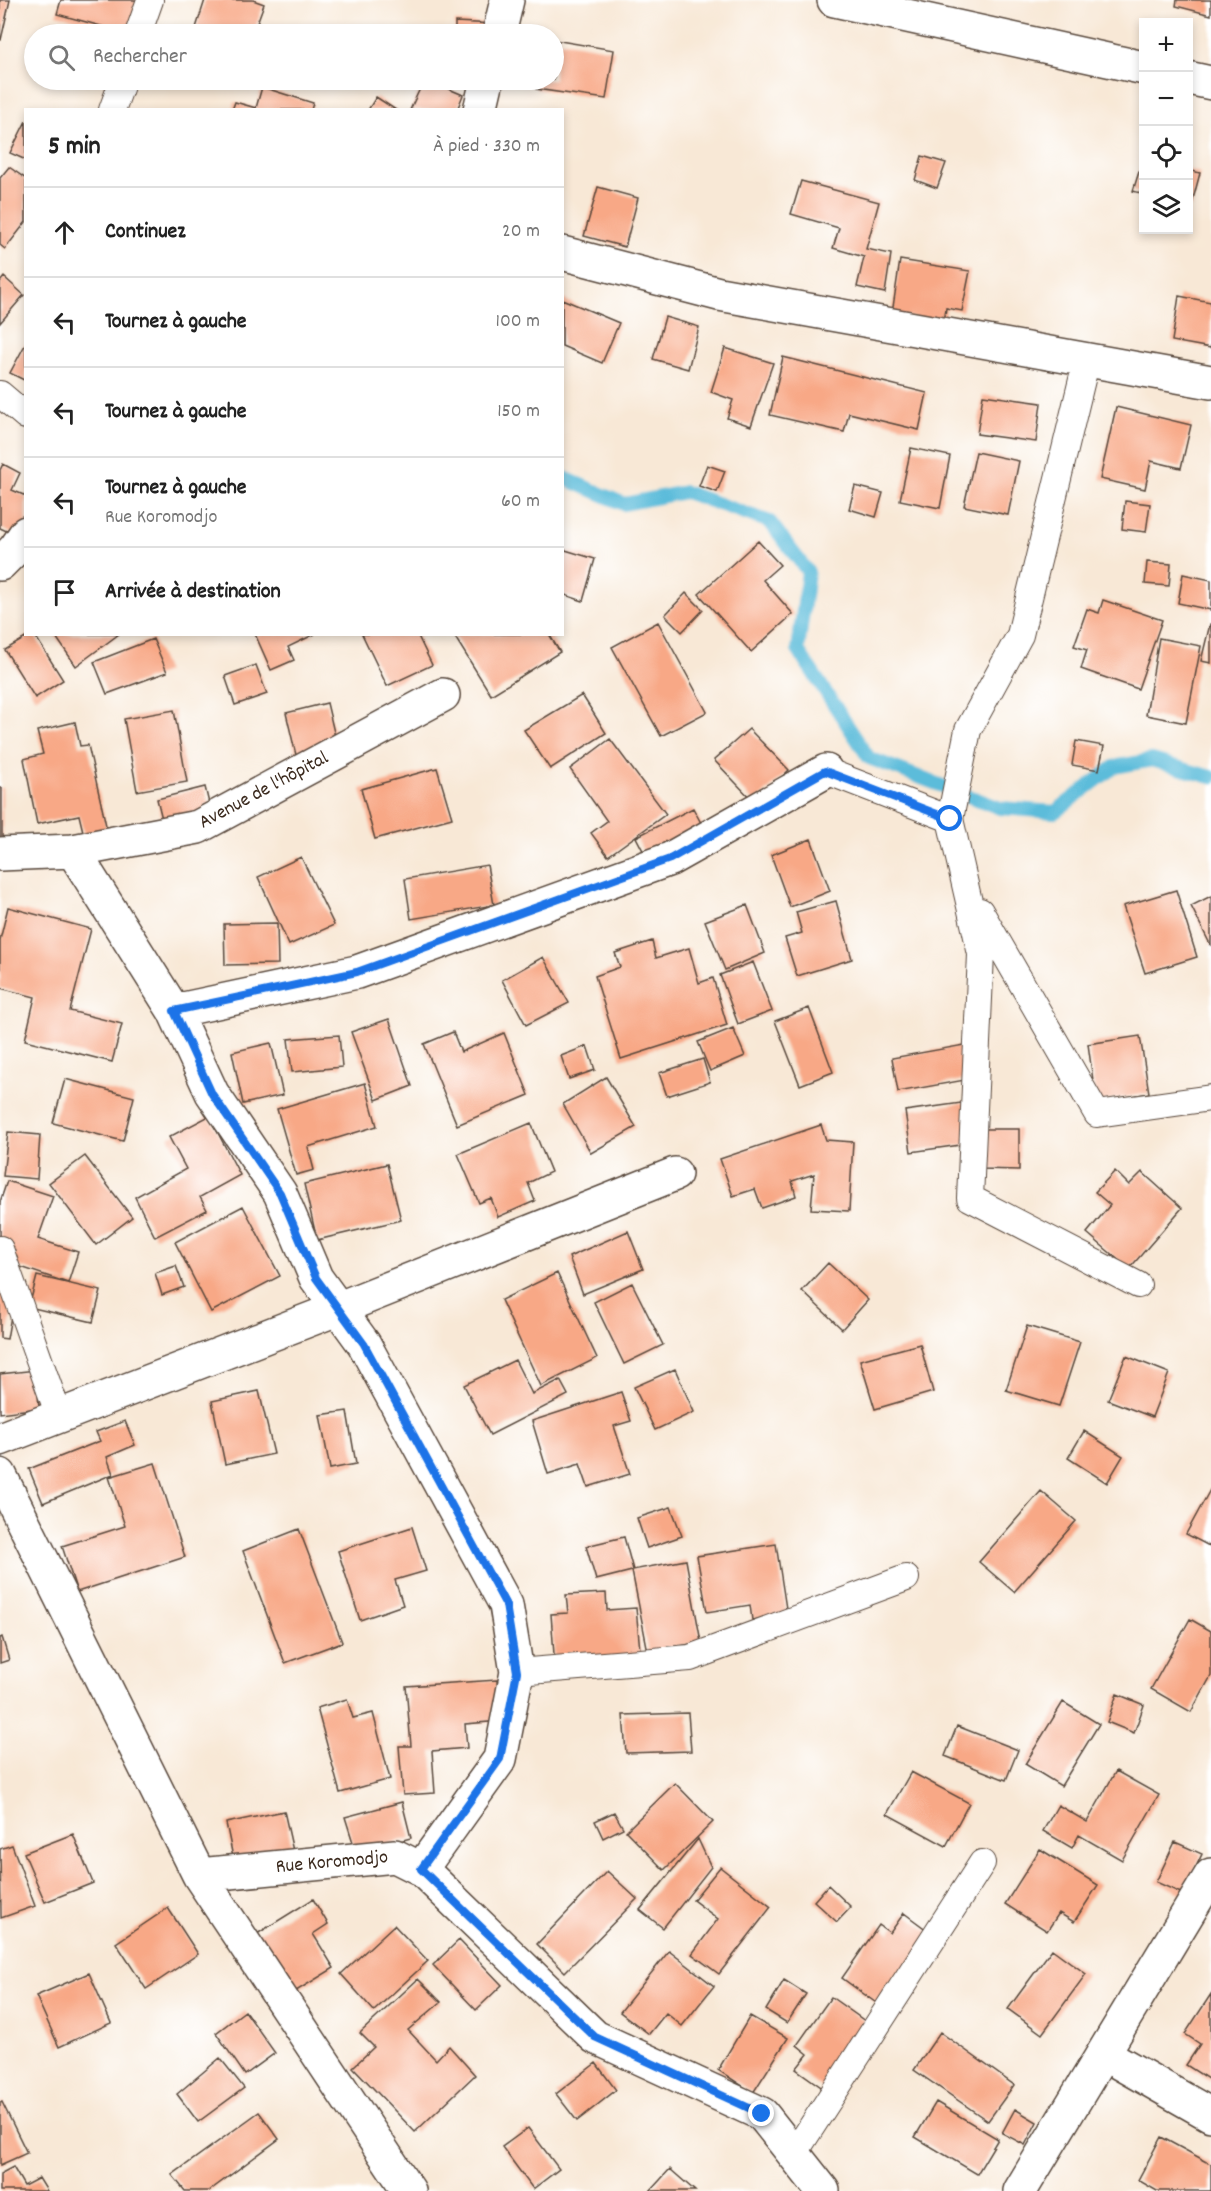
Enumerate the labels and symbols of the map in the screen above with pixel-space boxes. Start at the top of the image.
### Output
street label: Avenue de l'hôpital [194,745,334,837]
route start [936,805,962,831]
street label: Rue Koromodjo [275,1844,389,1882]
route end [748,2100,774,2126]

